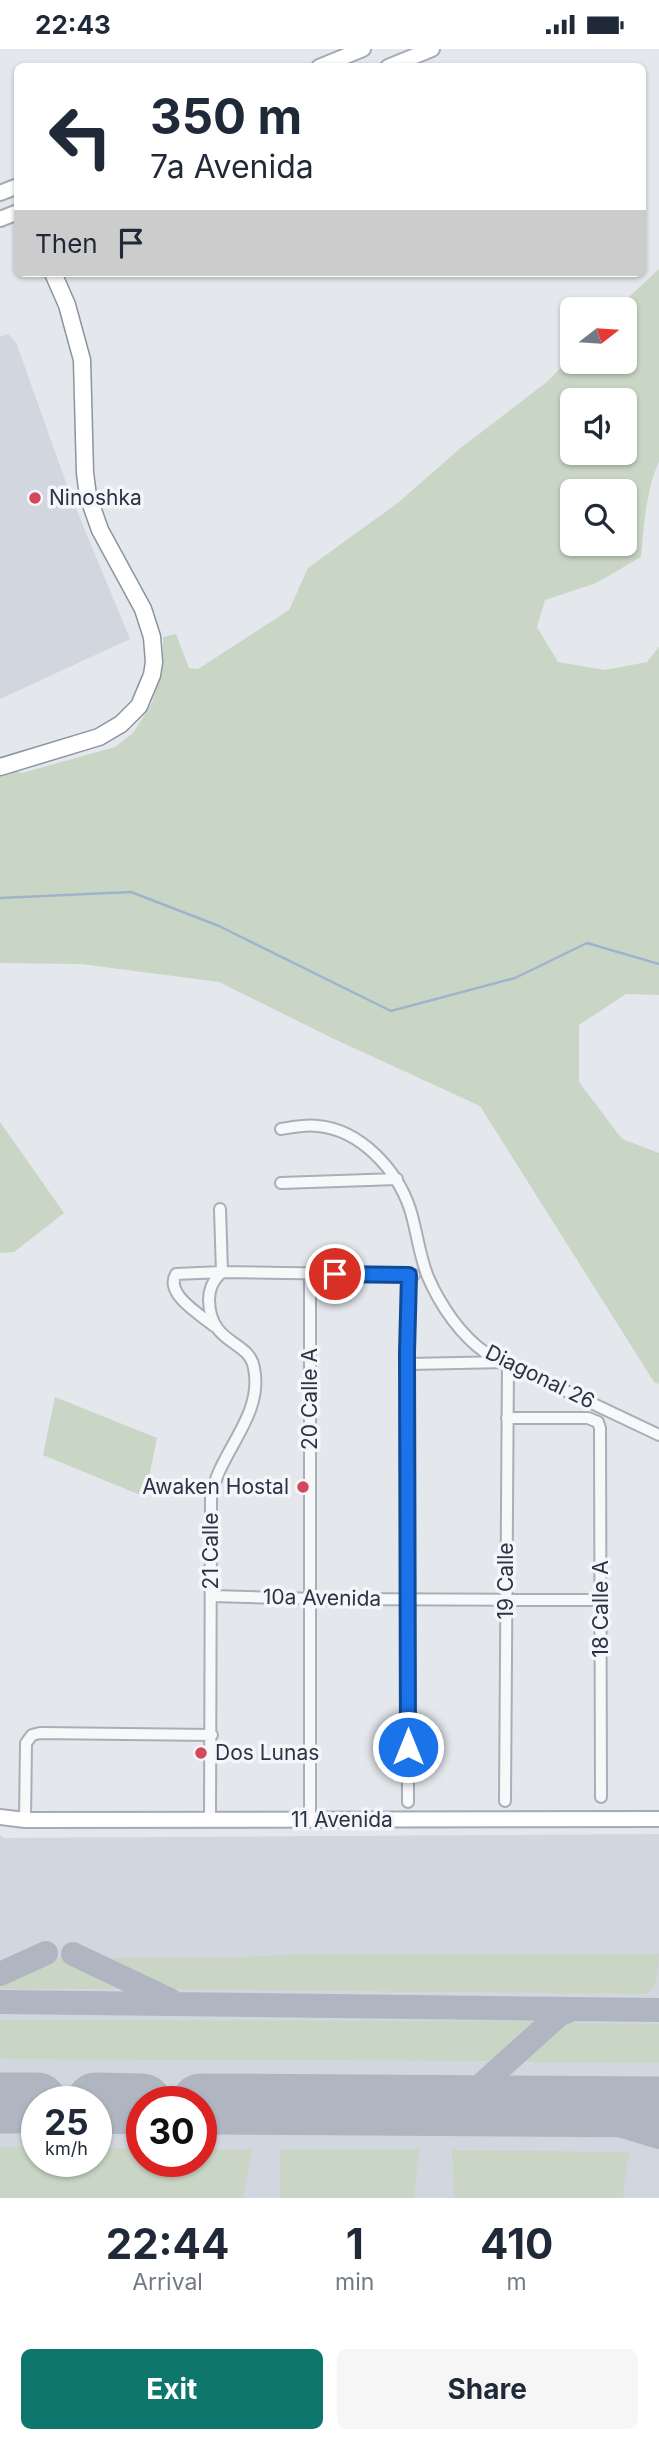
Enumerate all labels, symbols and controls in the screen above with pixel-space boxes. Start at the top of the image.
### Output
text: 22:43 [35,9,111,40]
text: 350 m [150,87,302,146]
icon: left [35,91,126,182]
text: 7a Avenida [150,147,314,186]
icon: arrive [112,224,150,262]
text: Then [35,228,98,259]
north arrow [560,297,637,375]
map controls [560,297,637,556]
button: sound [560,388,637,465]
button: search [560,479,637,556]
place label: Ninoshka [49,485,142,510]
marker: Ninoshka [27,490,43,506]
pin [305,1244,365,1304]
icon: arrive [316,1255,354,1293]
street label: Diagonal 26 [481,1339,599,1414]
street label: 20 Calle A [297,1348,322,1450]
place label: Awaken Hostal [142,1474,289,1499]
marker: Awaken Hostal [295,1479,311,1495]
street label: 21 Calle [198,1513,223,1589]
street label: 19 Calle [493,1542,518,1620]
street label: 18 Calle A [588,1560,613,1658]
street label: 10a Avenida [263,1584,381,1611]
position arrow [371,1710,445,1784]
place label: Dos Lunas [215,1740,319,1765]
marker: Dos Lunas [193,1745,209,1761]
street label: 11 Avenida [291,1807,393,1832]
speed limit sign: 30 [126,2086,217,2177]
text: 25 [44,2101,89,2143]
text: km/h [45,2138,88,2159]
text: 22:44 [106,2218,229,2269]
text: 1 [346,2218,364,2269]
text: 410 [480,2218,553,2269]
text: Arrival [132,2268,203,2296]
text: min [335,2268,374,2296]
text: m [507,2268,527,2296]
button: Exit [21,2349,323,2429]
button: Share [337,2349,638,2429]

